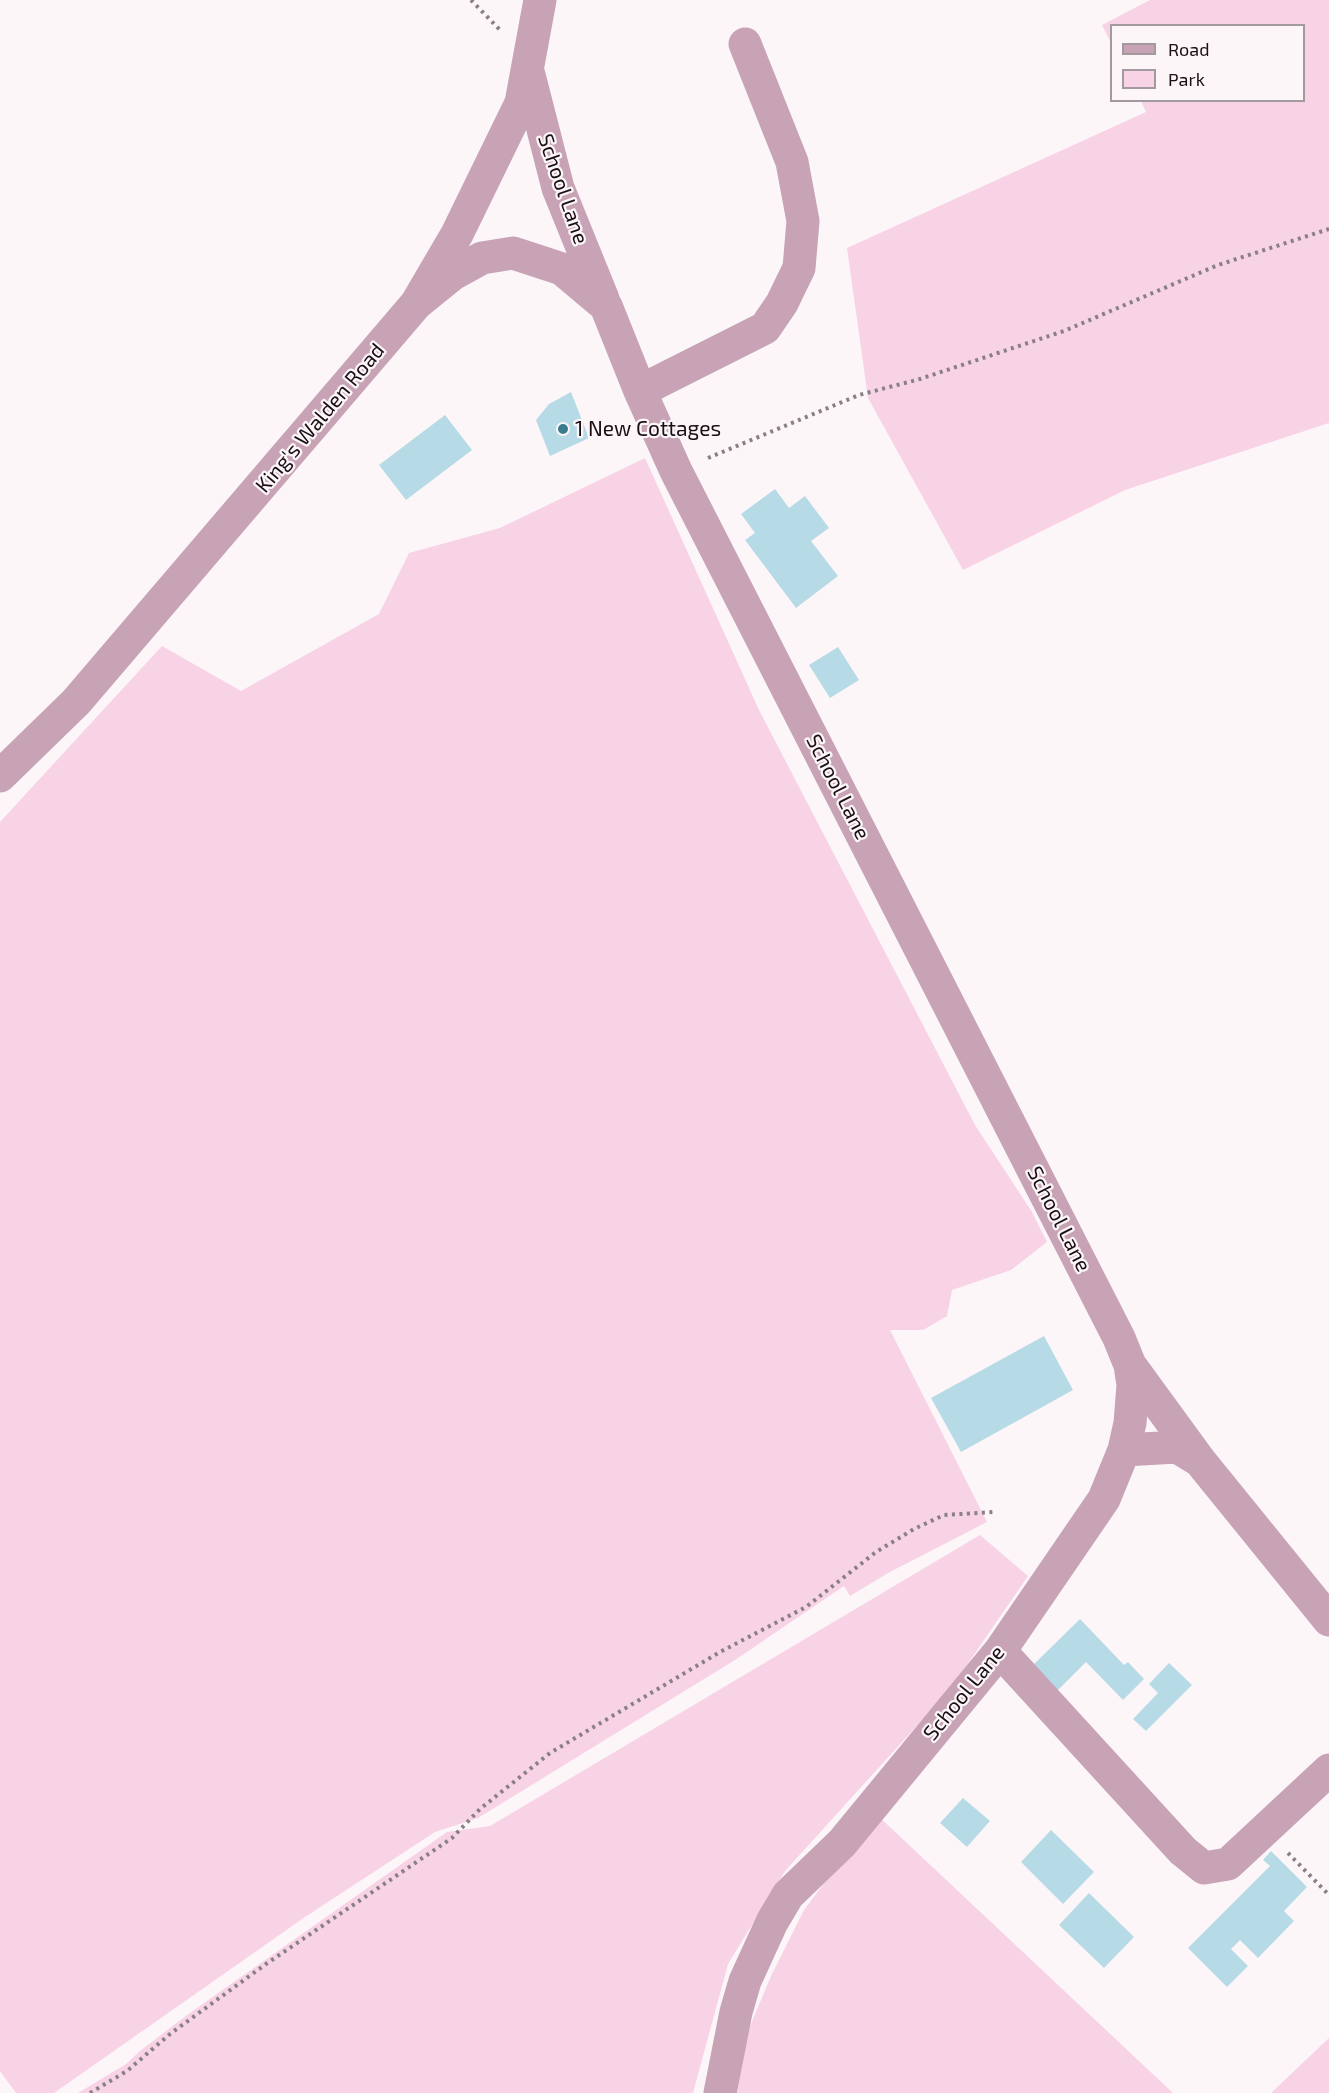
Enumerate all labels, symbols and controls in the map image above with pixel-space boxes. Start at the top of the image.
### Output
legend [1110,24,1305,102]
text: Road [1168,38,1209,60]
text: Park [1168,68,1205,90]
street label: School Lane [532,131,594,247]
street label: King's Walden Road [250,338,390,498]
place label: 1 New Cottages [575,416,721,442]
marker: 1 New Cottages [556,422,570,436]
street label: School Lane [801,730,875,844]
street label: School Lane [1022,1162,1096,1276]
street label: School Lane [918,1640,1010,1746]

